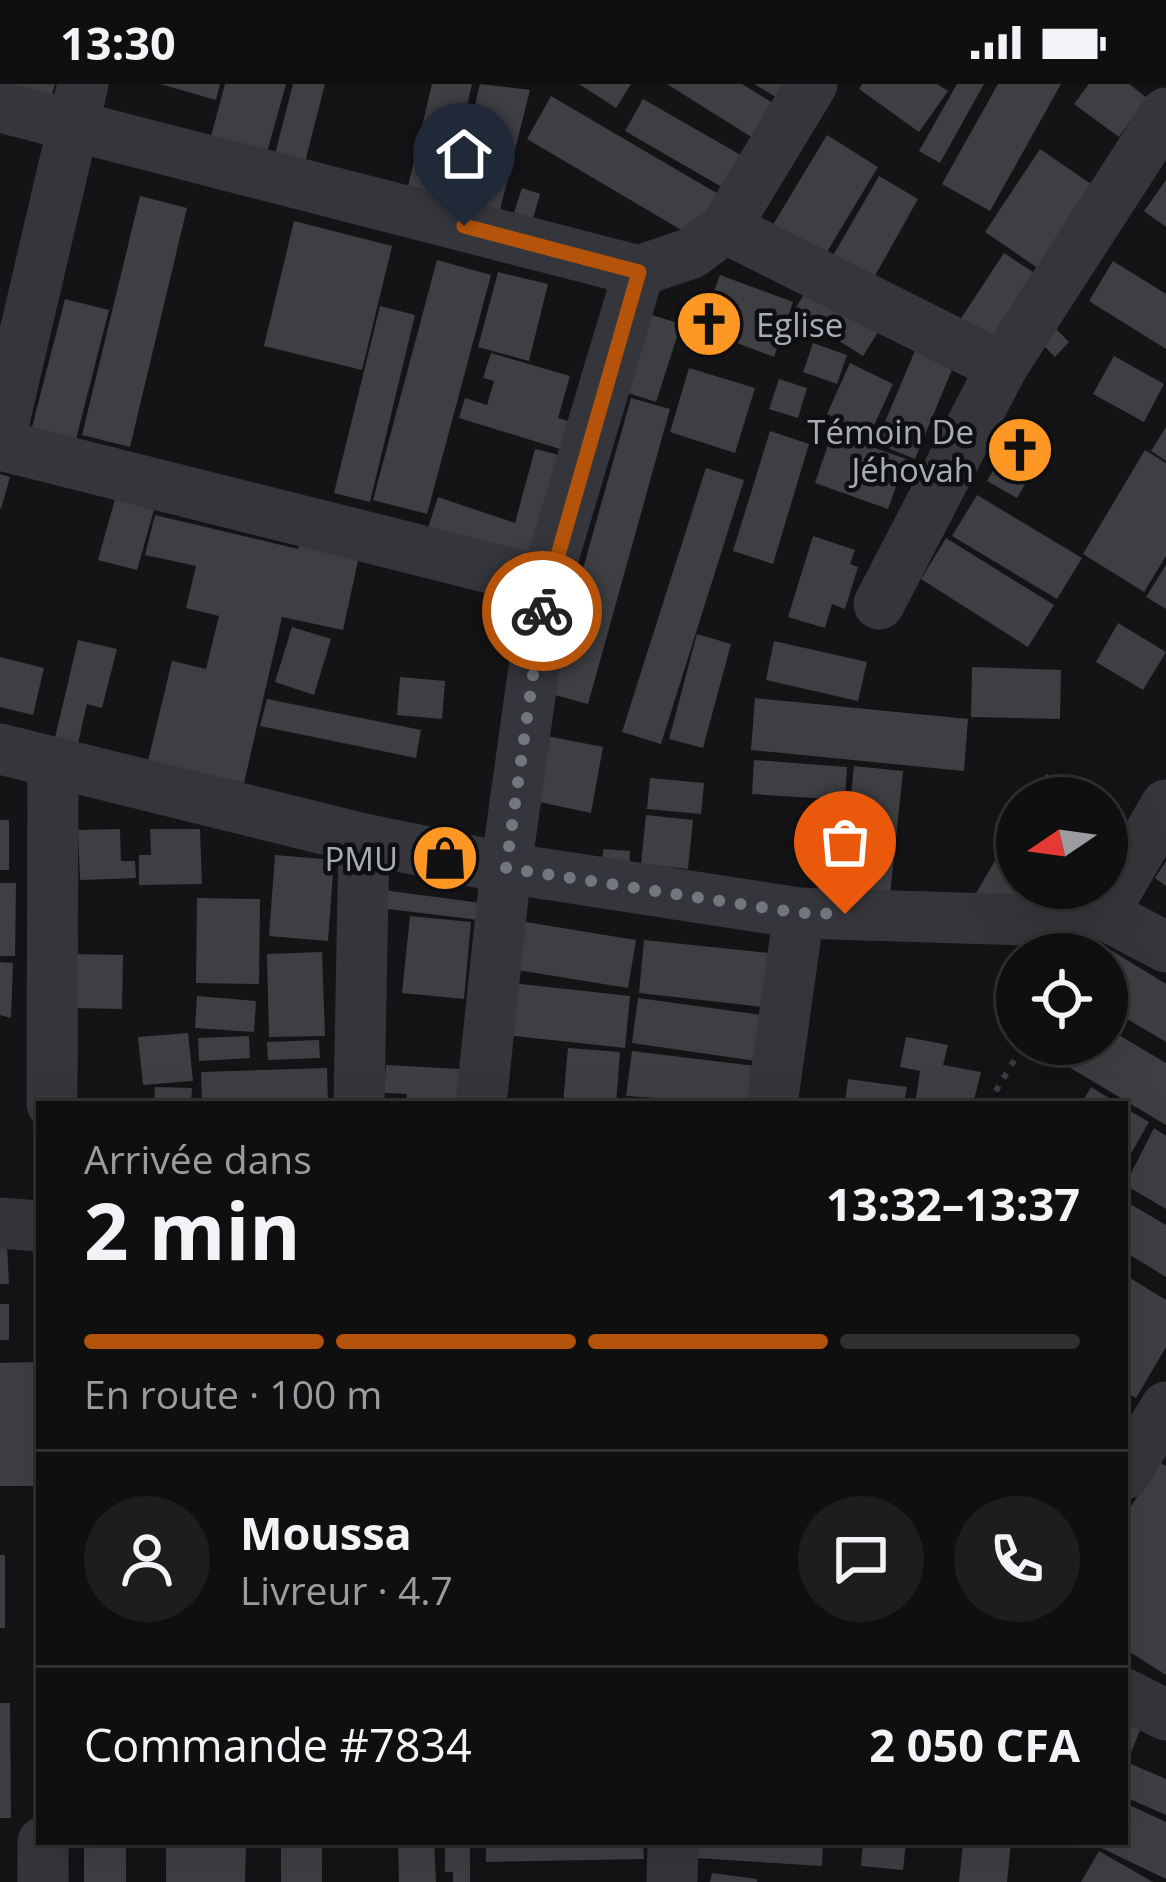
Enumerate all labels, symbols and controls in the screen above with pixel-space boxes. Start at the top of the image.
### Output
text: 13:30 [60,12,176,73]
pin [413,103,515,226]
icon: home [431,121,497,187]
church icon: Eglise [674,289,744,359]
place label: Eglise [756,302,843,347]
place label: Témoin De Jéhovah [807,409,974,492]
church icon: Témoin De Jéhovah [985,415,1055,485]
courier [482,551,602,671]
icon: bike [509,578,575,644]
north arrow [996,777,1128,909]
map controls [996,777,1128,1065]
pin [794,791,896,914]
icon: bag [812,809,878,875]
shop icon: PMU [410,823,480,893]
place label: PMU [324,836,398,881]
button: locate [996,933,1128,1065]
text: Arrivée dans [84,1132,312,1185]
text: 13:32–13:37 [826,1173,1080,1234]
text: 2 min [84,1177,301,1283]
text: En route · 100 m [84,1367,382,1420]
button: person [84,1496,210,1622]
button: chat [798,1496,924,1622]
button: phone [954,1496,1080,1622]
text: Moussa [240,1502,412,1563]
text: Livreur · 4.7 [240,1563,453,1616]
text: Commande #7834 [84,1714,472,1775]
text: 2 050 CFA [869,1714,1080,1775]

